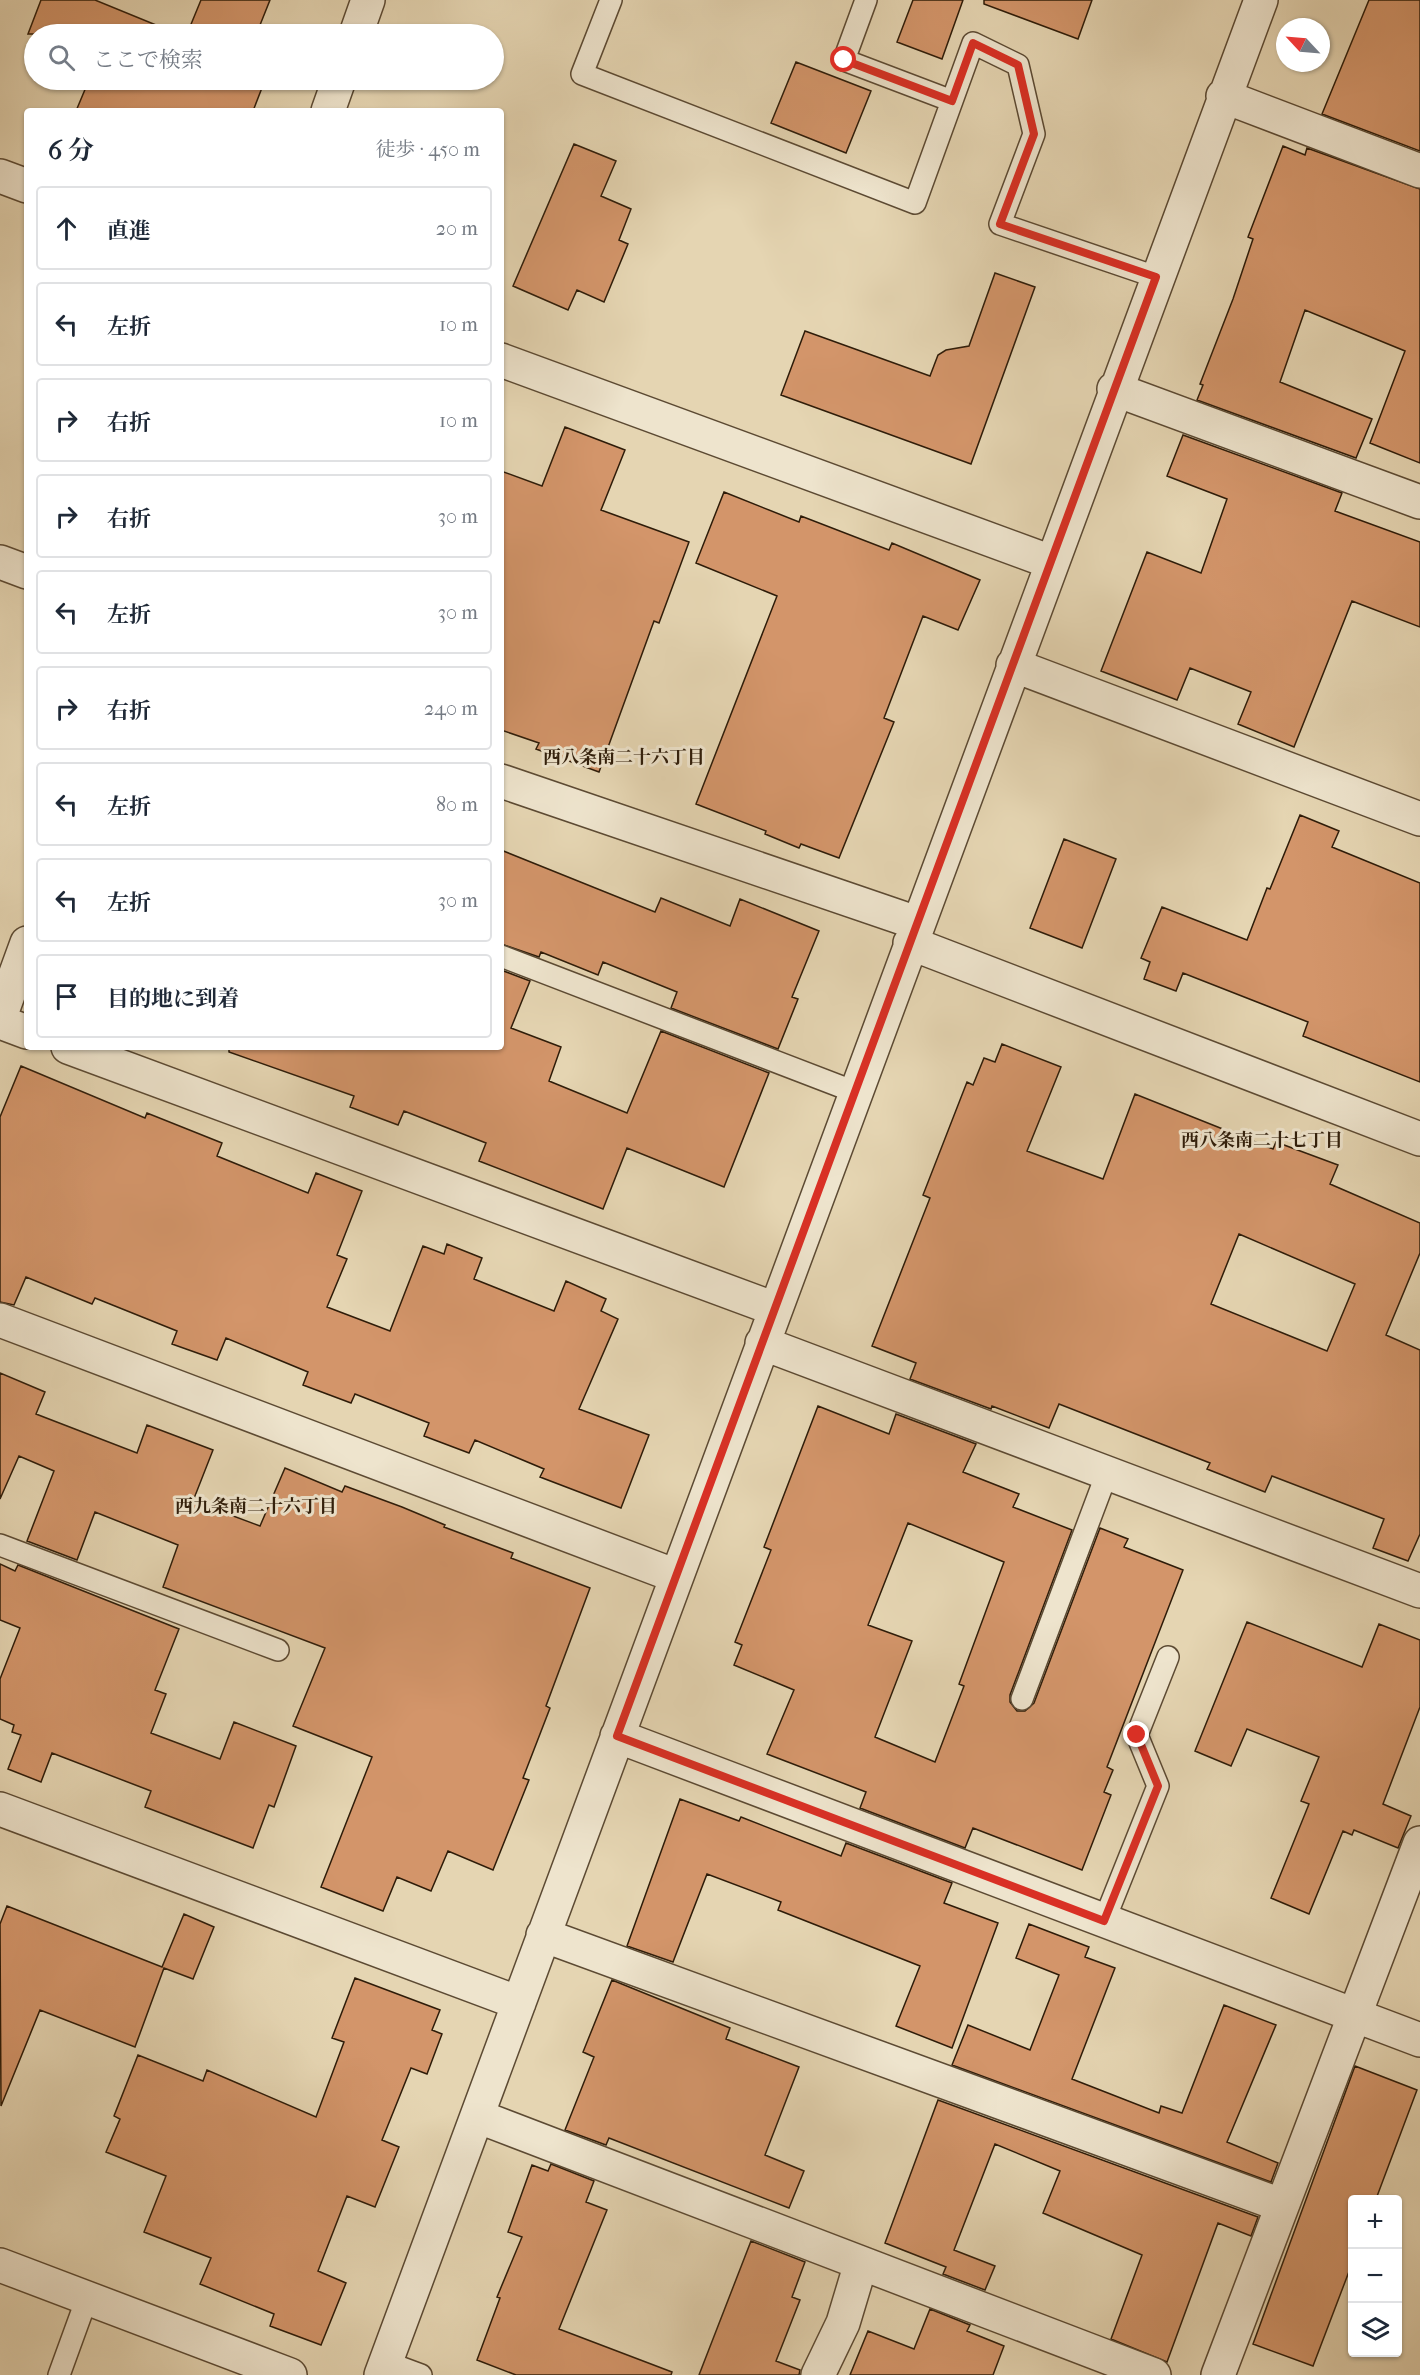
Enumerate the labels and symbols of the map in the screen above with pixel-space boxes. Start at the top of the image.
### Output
north arrow [1276,18,1330,72]
route start [830,46,856,72]
district label: 西八条南二十六丁目 [543,747,705,768]
district label: 西八条南二十七丁目 [1181,1130,1343,1151]
district label: 西九条南二十六丁目 [175,1496,337,1517]
route end [1123,1721,1149,1747]

